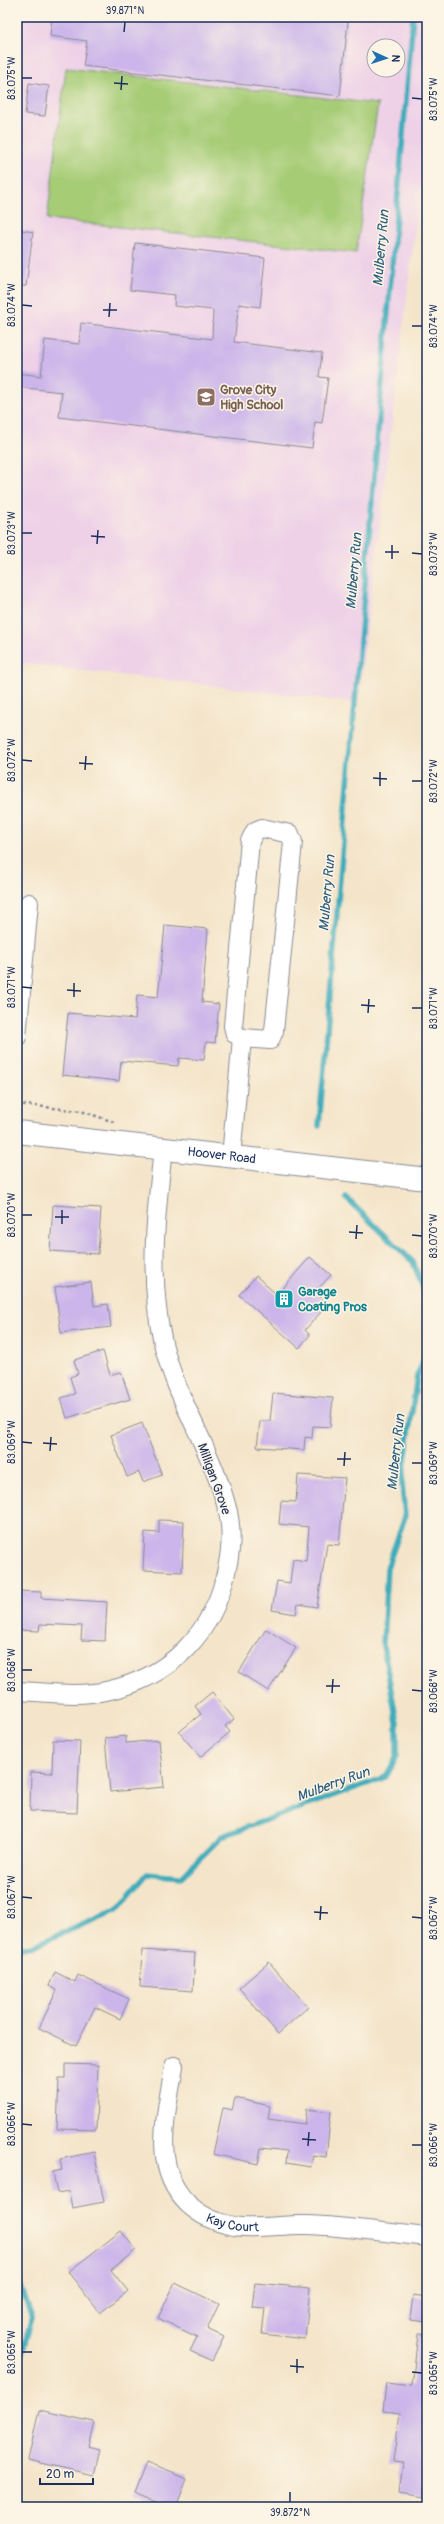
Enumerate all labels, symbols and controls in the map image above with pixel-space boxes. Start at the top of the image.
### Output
text: 39.871°N [106,5,144,17]
north arrow [366,38,406,78]
text: N [389,54,402,63]
text: 83.075°W [6,56,18,100]
text: 83.075°W [428,77,440,121]
water label: Mulberry Run [369,208,393,287]
text: 83.074°W [6,283,18,327]
text: 83.074°W [428,304,440,348]
place label: Grove City High School [220,382,283,413]
school or university icon: Grove City High School [195,386,217,408]
text: 83.073°W [6,511,18,555]
water label: Mulberry Run [342,531,366,610]
text: 83.073°W [428,532,440,576]
text: 83.072°W [6,738,18,782]
text: 83.072°W [428,759,440,803]
water label: Mulberry Run [315,853,339,932]
text: 83.071°W [6,966,18,1008]
text: 83.071°W [428,987,440,1029]
street label: Hoover Road [187,1144,257,1167]
text: 83.070°W [6,1192,18,1237]
text: 83.070°W [428,1213,440,1258]
place label: Garage Coating Pros [298,1284,367,1315]
building icon: Garage Coating Pros [273,1288,295,1310]
water label: Mulberry Run [384,1412,409,1491]
text: 83.069°W [6,1420,18,1464]
street label: Milligan Grove [194,1441,235,1517]
text: 83.069°W [428,1441,440,1485]
text: 83.068°W [6,1648,18,1692]
text: 83.068°W [428,1669,440,1713]
water label: Mulberry Run [294,1763,373,1805]
text: 83.067°W [6,1875,18,1919]
text: 83.067°W [428,1896,440,1940]
text: 83.066°W [6,2101,18,2146]
text: 83.066°W [428,2122,440,2167]
street label: Kay Court [203,2210,260,2235]
text: 83.065°W [6,2330,18,2374]
text: 83.065°W [428,2351,440,2395]
scale bar [40,2460,93,2486]
text: 20 m [46,2467,75,2482]
text: 39.872°N [270,2507,310,2519]

